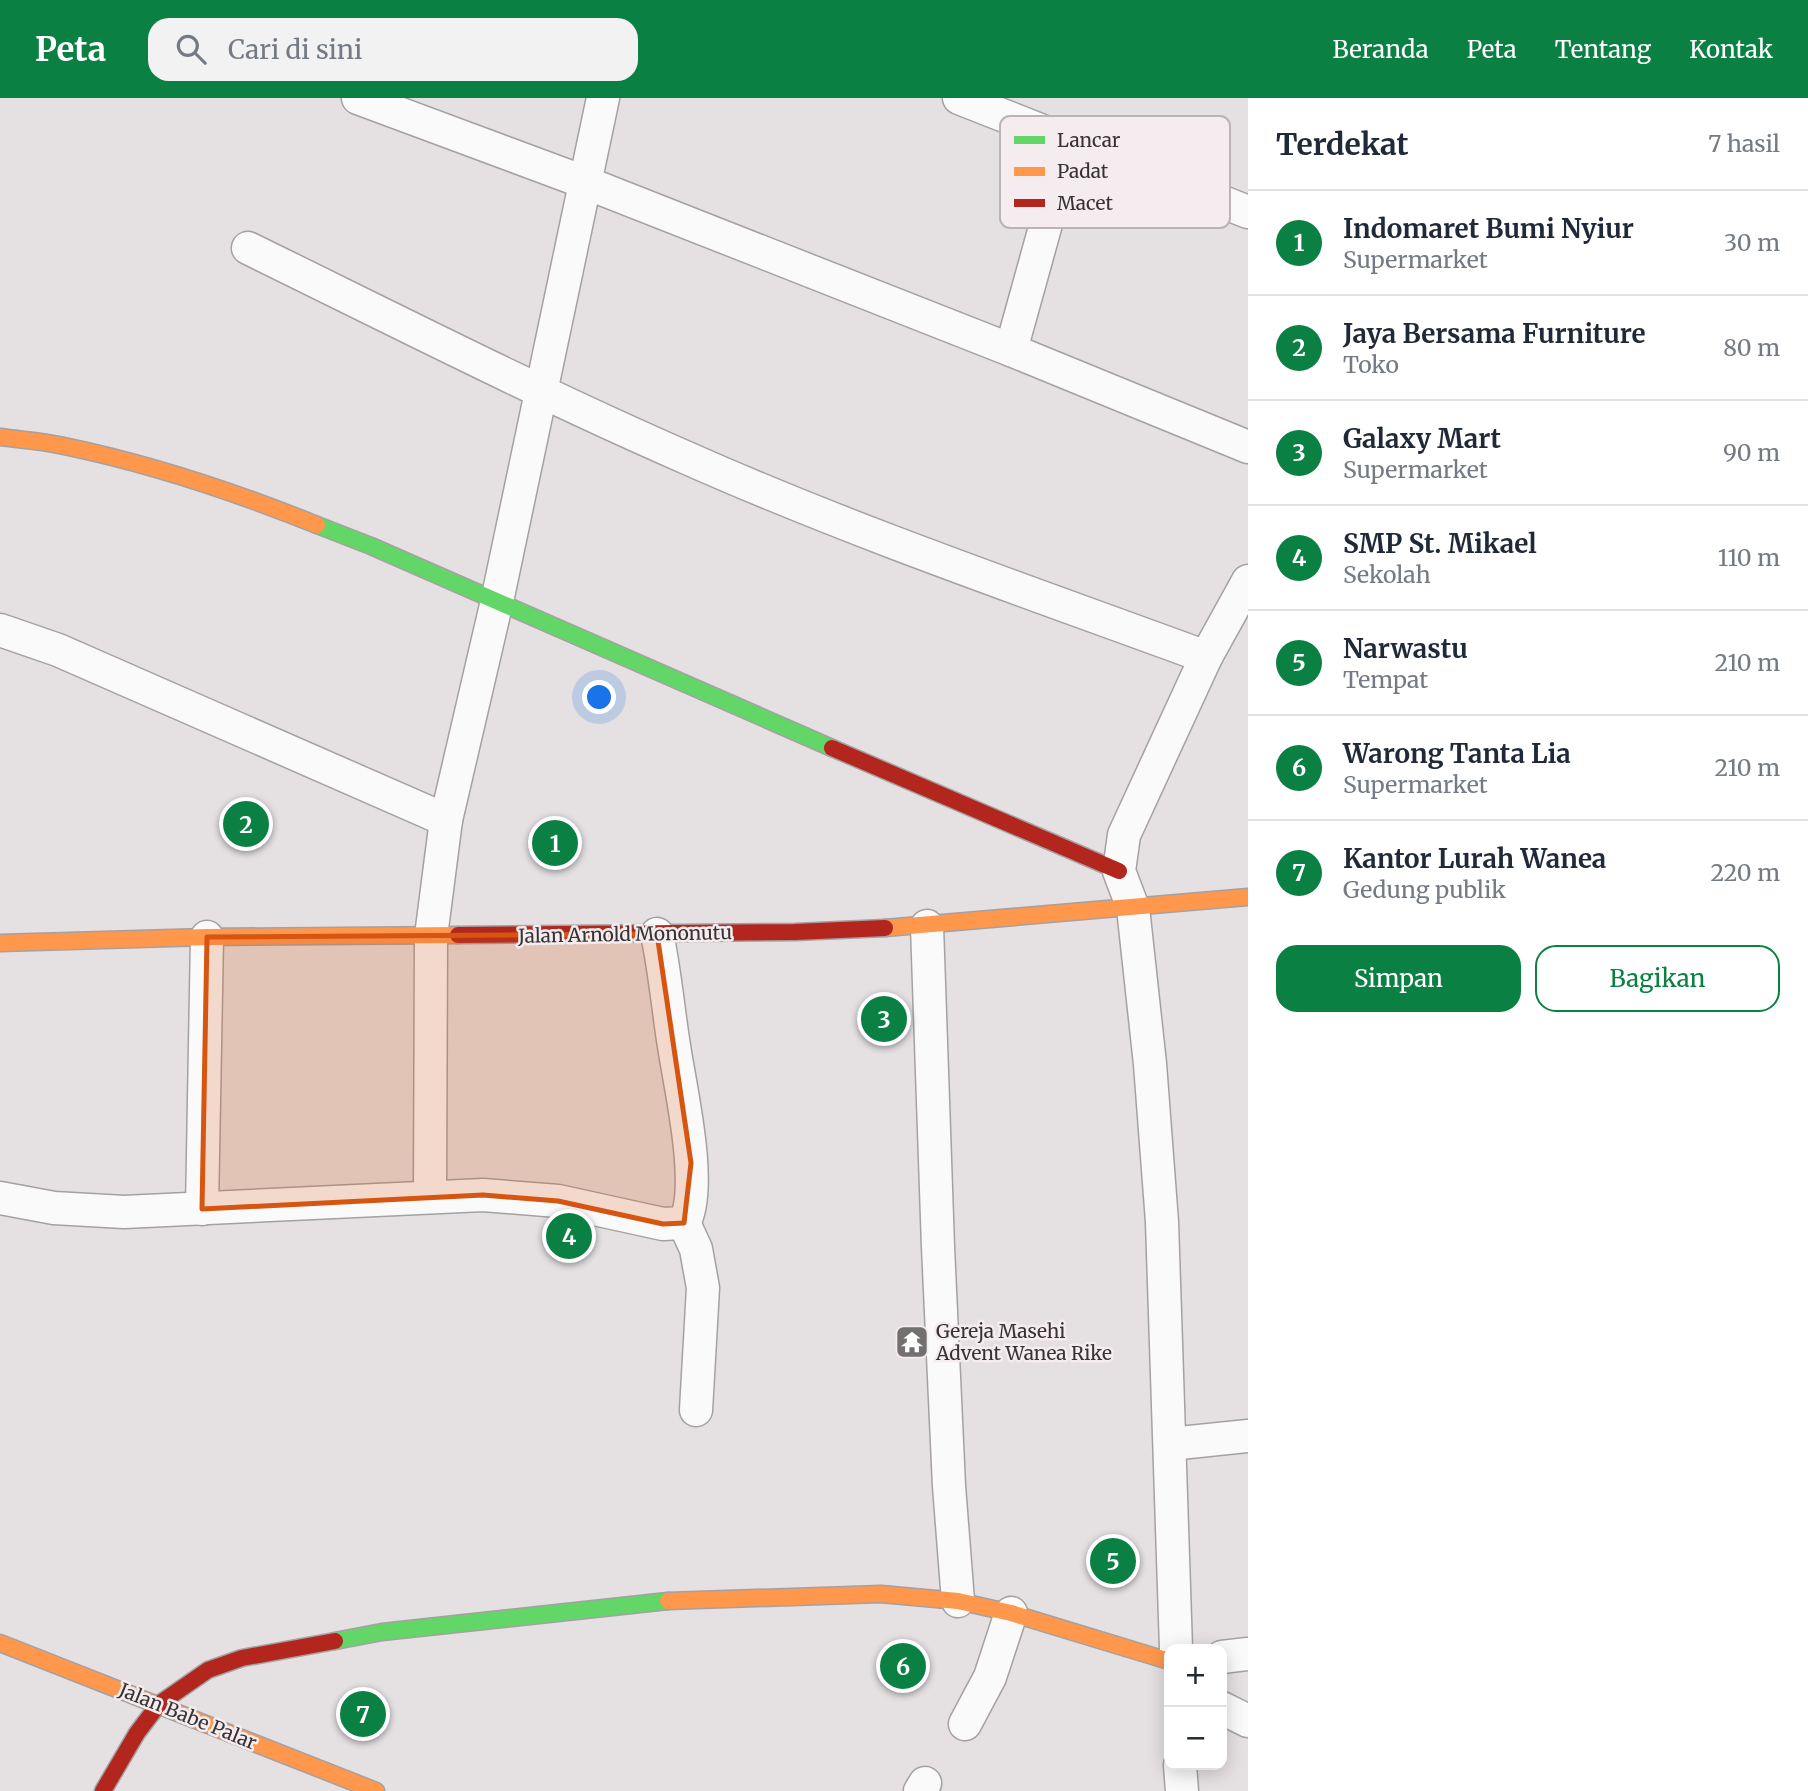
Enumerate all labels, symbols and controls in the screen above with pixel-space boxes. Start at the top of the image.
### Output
search box [148,18,638,81]
text: Peta [35,29,106,70]
icon: search [172,30,210,68]
text: Cari di sini [228,33,362,66]
text: Beranda [1333,34,1429,65]
text: Peta [1467,34,1517,65]
text: Tentang [1555,34,1651,65]
text: Kontak [1689,34,1773,65]
legend [1000,116,1230,228]
text: Terdekat [1276,125,1409,163]
text: Lancar [1057,128,1121,152]
text: 7 hasil [1708,129,1780,158]
text: Padat [1057,159,1109,183]
text: Macet [1057,191,1113,215]
text: Indomaret Bumi Nyiur [1343,212,1634,245]
text: 1 [1294,228,1304,257]
text: 30 m [1724,228,1780,257]
text: Supermarket [1343,245,1488,274]
text: Jaya Bersama Furniture [1343,317,1645,350]
text: 2 [1292,333,1306,362]
text: 80 m [1723,333,1780,362]
text: Toko [1343,350,1399,379]
text: Galaxy Mart [1343,422,1501,455]
text: 3 [1292,438,1306,467]
text: 90 m [1723,438,1780,467]
text: Supermarket [1343,455,1488,484]
text: SMP St. Mikael [1343,527,1537,560]
text: 4 [1292,543,1306,572]
text: 110 m [1718,543,1780,572]
text: Sekolah [1343,560,1431,589]
text: Narwastu [1343,632,1468,665]
text: 5 [1292,648,1306,677]
text: 210 m [1715,648,1780,677]
text: Tempat [1343,665,1428,694]
your location [582,680,616,714]
text: Warong Tanta Lia [1343,737,1571,770]
text: 6 [1292,753,1306,782]
text: 210 m [1715,753,1780,782]
text: Supermarket [1343,770,1488,799]
pin: 2 [223,798,269,850]
pin: 1 [532,817,578,869]
text: Kantor Lurah Wanea [1343,842,1606,875]
text: 7 [1292,858,1306,887]
text: 220 m [1710,858,1780,887]
text: Gedung publik [1343,875,1506,904]
street label: Jalan Arnold Mononutu [517,920,732,948]
button: Simpan [1276,945,1521,1012]
button: Bagikan [1535,945,1780,1012]
pin: 3 [861,993,907,1045]
pin: 4 [546,1210,592,1262]
place label: Gereja Masehi Advent Wanea Rike [935,1319,1112,1365]
temple icon: Gereja Masehi Advent Wanea Rike [893,1323,931,1361]
pin: 5 [1090,1535,1136,1587]
pin: 6 [880,1640,926,1692]
map controls [1164,1644,1227,1770]
button: + [1164,1644,1227,1707]
street label: Jalan Babe Palar [115,1677,261,1755]
pin: 7 [340,1688,386,1740]
button: − [1164,1707,1227,1770]

